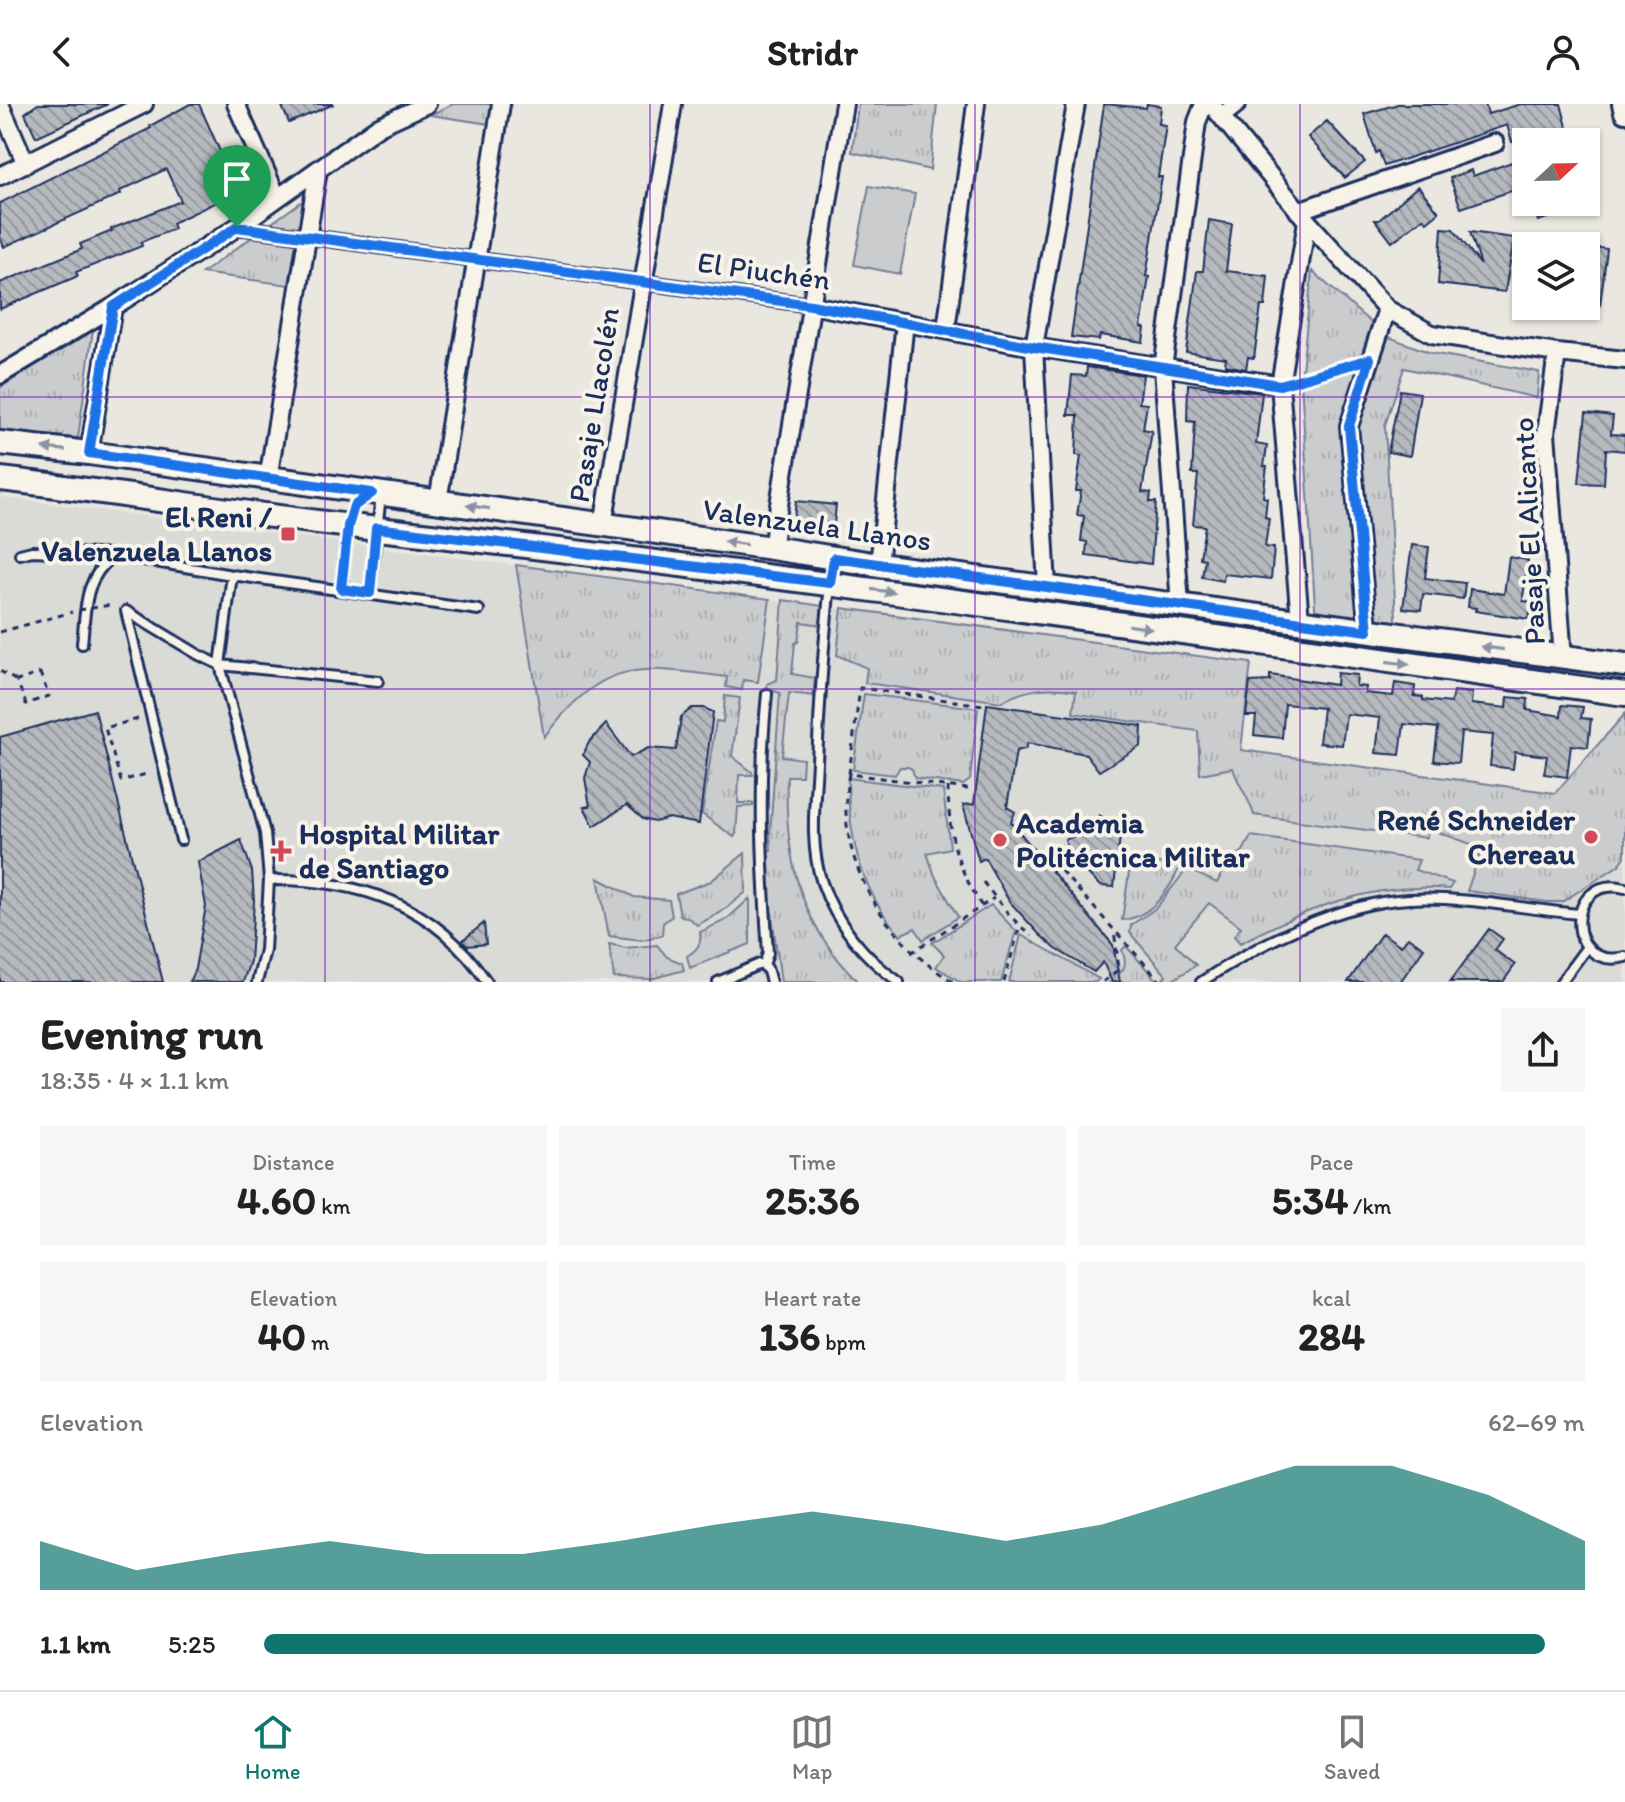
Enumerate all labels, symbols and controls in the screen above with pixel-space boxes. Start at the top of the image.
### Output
icon: back [40,30,84,74]
icon: person [1541,30,1585,74]
text: Stridr [767,31,858,74]
north arrow [1512,128,1600,216]
map controls [1512,128,1600,320]
pin [203,145,271,227]
icon: arrive [215,157,259,201]
button: layers [1512,232,1600,320]
street label: El Piuchén [695,243,833,298]
street label: Pasaje Llacolén [560,305,627,505]
street label: Pasaje El Alicanto [1504,416,1553,646]
one-way arrow [41,442,66,455]
street label: Valenzuela Llanos [700,490,934,559]
place label: El Reni / Valenzuela Llanos [41,498,272,569]
one-way arrow [465,500,490,513]
marker: El Reni / Valenzuela Llanos [279,525,297,543]
one-way arrow [723,536,748,549]
one-way arrow [871,585,896,598]
one-way arrow [1128,621,1153,634]
one-way arrow [1479,641,1504,654]
one-way arrow [1386,657,1411,670]
place label: René Schneider Chereau [1377,801,1576,872]
place label: Academia Politécnica Militar [1015,804,1250,875]
place label: Hospital Militar de Santiago [299,815,500,886]
marker: René Schneider Chereau [1582,828,1600,846]
marker: Academia Politécnica Militar [991,831,1009,849]
marker: Hospital Militar de Santiago [270,840,292,862]
text: Evening run [40,1007,263,1060]
button: share [1501,1008,1585,1092]
text: 18:35 · 4 × 1.1 km [40,1064,229,1096]
text: Distance [252,1149,335,1176]
text: Time [789,1149,836,1176]
text: Pace [1309,1149,1354,1176]
text: 4.60 [237,1176,316,1224]
text: 25:36 [765,1176,860,1224]
text: 5:34 [1272,1176,1348,1224]
text: km [316,1193,350,1220]
text: /km [1348,1193,1391,1220]
text: Elevation [250,1285,337,1312]
text: Heart rate [764,1285,861,1312]
text: kcal [1312,1285,1351,1312]
text: 40 [257,1312,306,1360]
text: 136 [759,1312,820,1360]
text: 284 [1298,1312,1365,1360]
text: m [306,1329,330,1356]
text: bpm [820,1329,866,1356]
text: Elevation [40,1406,143,1438]
text: 62–69 m [1488,1406,1585,1438]
text: 1.1 km [40,1628,111,1660]
text: 5:25 [168,1628,215,1660]
tab: Home [245,1710,300,1785]
tab: Map [790,1710,834,1785]
tab: Saved [1324,1710,1380,1785]

